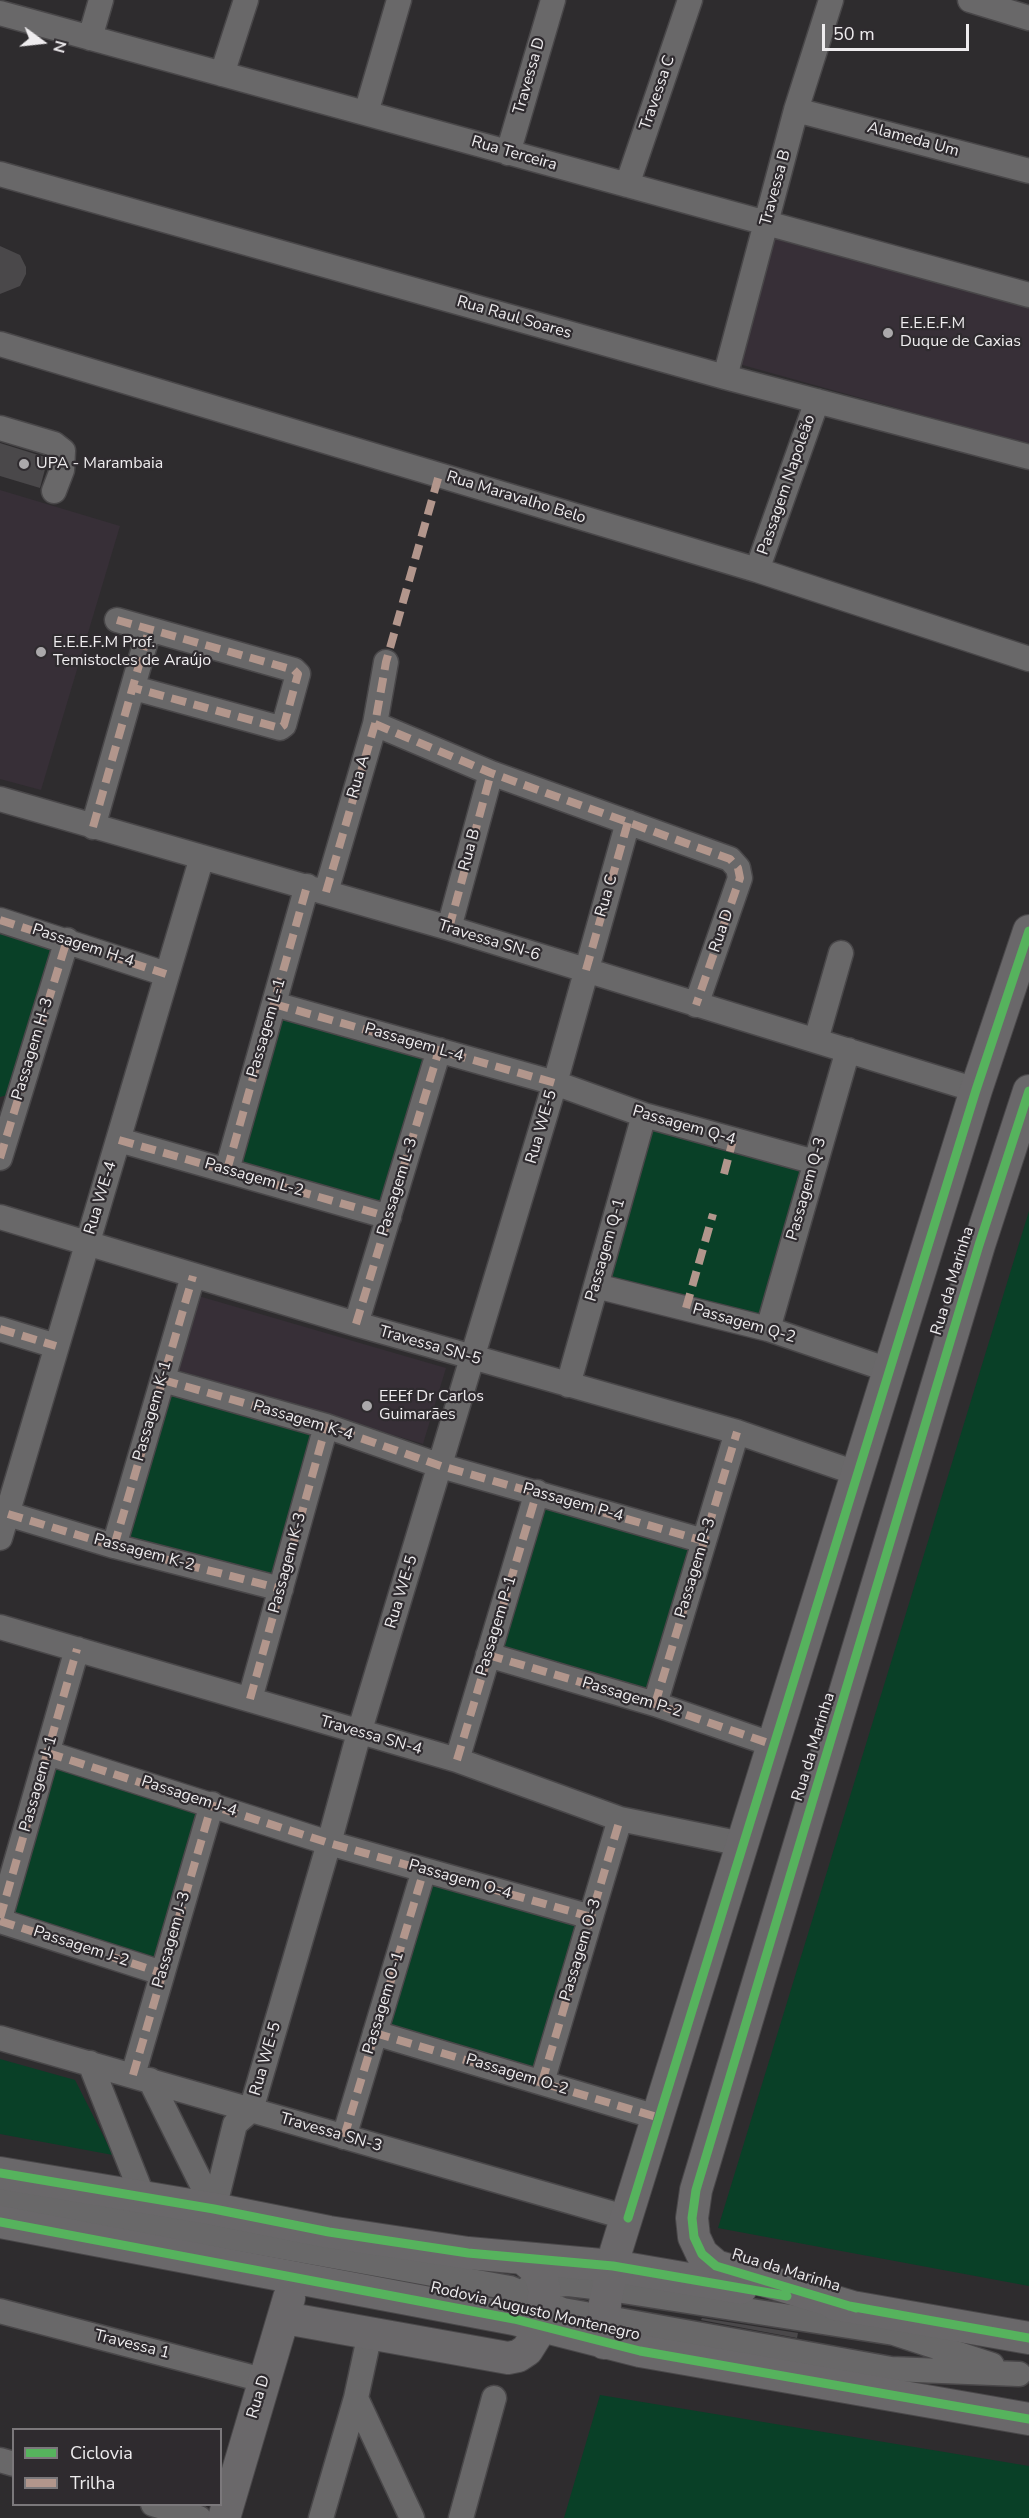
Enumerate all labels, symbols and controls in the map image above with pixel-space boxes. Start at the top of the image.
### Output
north arrow [12,12,72,72]
scale bar [825,12,972,50]
text: 50 m [833,22,875,46]
street label: Travessa D [510,35,550,117]
text: N [47,38,72,55]
street label: Travessa C [636,53,680,133]
street label: Alameda Um [865,119,961,161]
street label: Rua Terceira [469,133,559,175]
street label: Travessa B [757,148,795,228]
street label: Rua Raul Soares [454,292,574,344]
place label: E.E.E.F.M Duque de Caxias [900,314,1021,352]
marker: E.E.E.F.M Duque de Caxias [881,326,895,340]
street label: Passagem Napoleão [754,412,820,558]
place label: UPA - Marambaia [36,454,163,474]
marker: UPA - Marambaia [17,457,31,471]
street label: Rua Maravalho Belo [444,468,588,528]
place label: E.E.E.F.M Prof. Temistocles de Araújo [53,633,211,671]
marker: E.E.E.F.M Prof. Temistocles de Araújo [34,645,48,659]
street label: Rua A [344,753,374,801]
street label: Rua B [455,827,485,873]
street label: Rua C [592,873,622,919]
street label: Rua D [706,907,738,955]
street label: Travessa SN-6 [436,916,542,966]
street label: Passagem H-4 [29,920,137,972]
street label: Passagem L-1 [244,976,290,1080]
street label: Passagem H-3 [8,995,58,1103]
street label: Passagem L-4 [362,1020,466,1066]
street label: Rua WE-5 [522,1088,562,1166]
street label: Passagem Q-4 [630,1102,738,1150]
street label: Passagem L-3 [374,1135,422,1239]
street label: Passagem Q-3 [783,1135,831,1243]
street label: Passagem L-2 [202,1155,306,1201]
street label: Rua WE-4 [81,1159,121,1237]
street label: Passagem Q-1 [582,1196,630,1304]
street label: Rua da Marinha [927,1224,979,1338]
street label: Passagem Q-2 [690,1300,798,1348]
street label: Travessa SN-5 [377,1322,483,1370]
street label: Passagem K-1 [129,1359,177,1463]
place label: EEEf Dr Carlos Guimarães [379,1387,484,1425]
street label: Passagem K-4 [251,1397,355,1445]
marker: EEEf Dr Carlos Guimarães [360,1399,374,1413]
street label: Passagem P-4 [520,1479,626,1527]
street label: Passagem K-3 [265,1510,311,1616]
street label: Passagem P-3 [672,1516,720,1620]
street label: Passagem K-2 [91,1530,197,1576]
street label: Rua WE-5 [382,1553,422,1631]
street label: Passagem P-1 [473,1574,521,1678]
street label: Passagem P-2 [580,1674,684,1722]
street label: Rua da Marinha [788,1690,840,1804]
street label: Travessa SN-4 [318,1712,424,1760]
street label: Passagem J-1 [16,1734,62,1834]
street label: Passagem J-4 [139,1773,239,1821]
street label: Passagem O-4 [406,1856,514,1904]
street label: Passagem J-3 [149,1890,195,1990]
street label: Passagem O-3 [556,1896,606,2004]
street label: Passagem J-2 [31,1923,131,1971]
street label: Passagem O-1 [359,1949,409,2057]
street label: Rua WE-5 [246,2020,286,2098]
street label: Passagem O-2 [463,2050,571,2100]
street label: Travessa SN-3 [278,2109,384,2157]
street label: Rua da Marinha [729,2245,843,2297]
street label: Rodovia Augusto Montenegro [428,2279,642,2345]
street label: Travessa 1 [92,2326,172,2364]
street label: Rua D [243,2373,275,2421]
legend [12,2428,222,2506]
text: Ciclovia [70,2441,133,2465]
text: Trilha [70,2471,115,2495]

